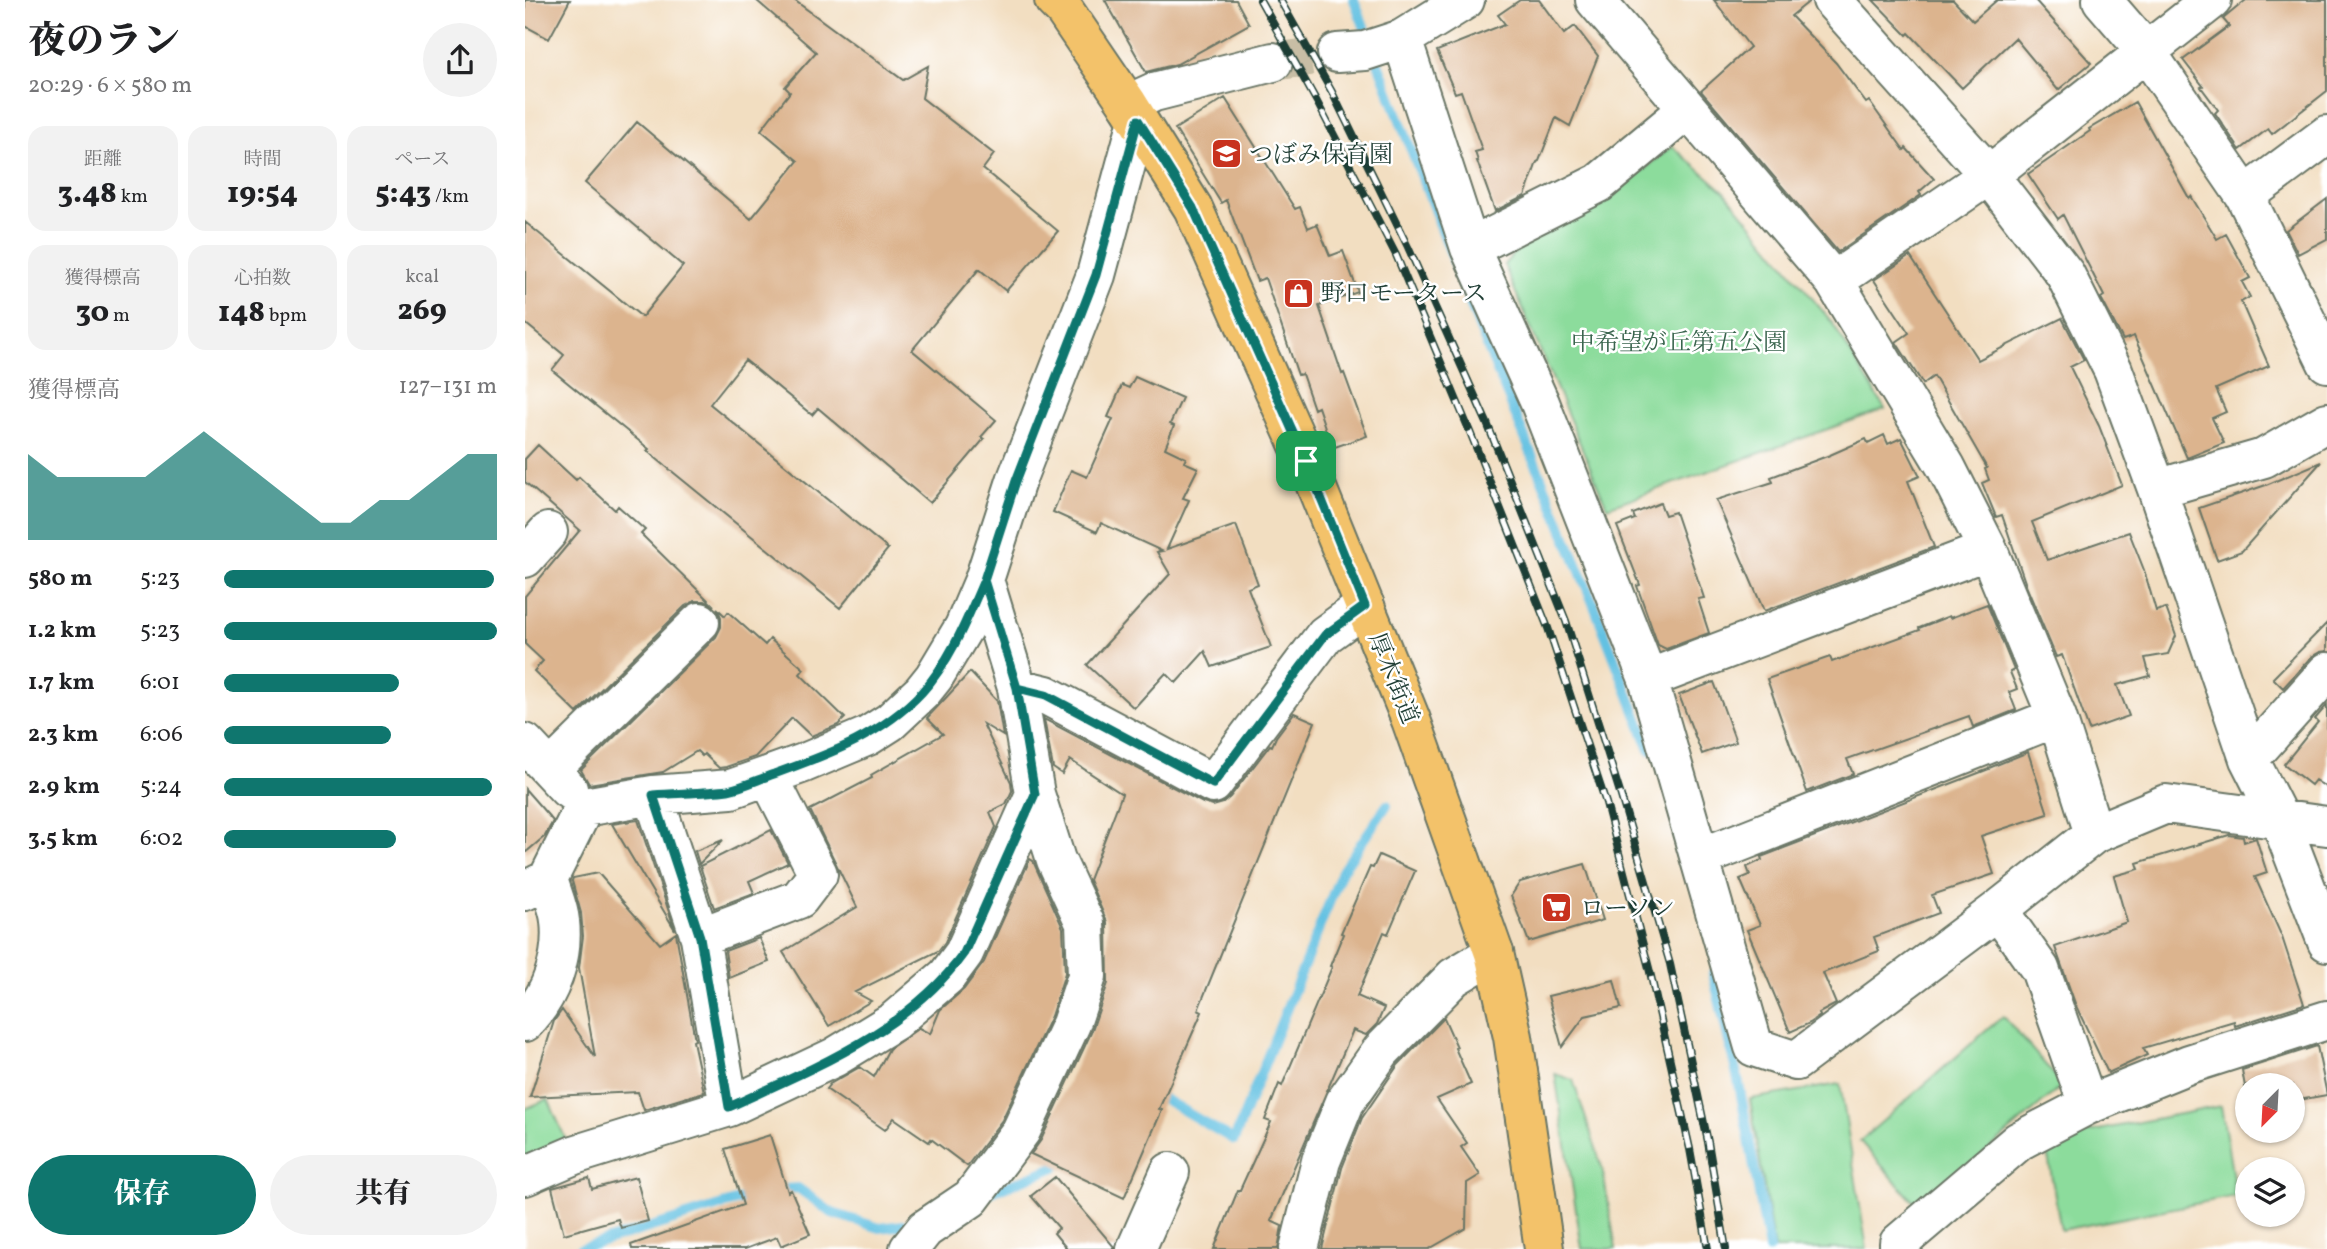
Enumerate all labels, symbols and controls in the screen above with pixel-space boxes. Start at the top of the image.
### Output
text: 夜のラン [28,17,180,70]
button: share [423,23,497,97]
text: 20:29 · 6 × 580 m [28,70,192,102]
school or university icon: つぼみ保育園 [1209,137,1243,171]
place label: つぼみ保育園 [1249,139,1393,173]
text: 距離 [84,147,122,173]
text: 時間 [243,147,282,173]
text: ペース [394,147,450,173]
text: 3.48 [58,173,117,215]
text: 19:54 [227,173,298,215]
text: 5:43 [375,173,431,215]
text: km [117,184,148,210]
text: /km [431,184,469,210]
text: kcal [405,264,439,290]
text: 獲得標高 [65,266,141,292]
text: 心拍数 [234,266,291,292]
shop icon: 野口モータース [1281,276,1315,310]
place label: 野口モータース [1321,278,1487,312]
text: 269 [397,290,447,332]
text: 30 [76,292,109,334]
text: 148 [218,292,265,334]
text: m [109,303,130,329]
text: bpm [265,303,307,329]
park label: 中希望が丘第五公園 [1571,327,1787,361]
text: 127–131 m [398,371,497,403]
text: 獲得標高 [28,375,120,407]
pin [1276,431,1336,491]
icon: arrive [1287,442,1325,480]
text: 580 m [28,563,93,595]
text: 5:23 [140,563,180,595]
text: 1.2 km [28,615,97,647]
text: 5:23 [140,615,180,647]
street label: 厚木街道 [1358,628,1426,730]
text: 1.7 km [28,667,95,699]
text: 6:01 [140,667,180,699]
text: 2.3 km [28,719,99,751]
text: 6:06 [140,719,183,751]
text: 2.9 km [28,771,100,803]
text: 5:24 [140,771,182,803]
text: 3.5 km [28,823,98,855]
text: 6:02 [140,823,183,855]
supermarket icon: ローソン [1540,891,1574,925]
place label: ローソン [1580,893,1675,927]
north arrow [2235,1073,2305,1143]
map controls [2235,1073,2305,1227]
button: 保存 [28,1155,256,1235]
button: 共有 [270,1155,497,1235]
button: layers [2235,1157,2305,1227]

